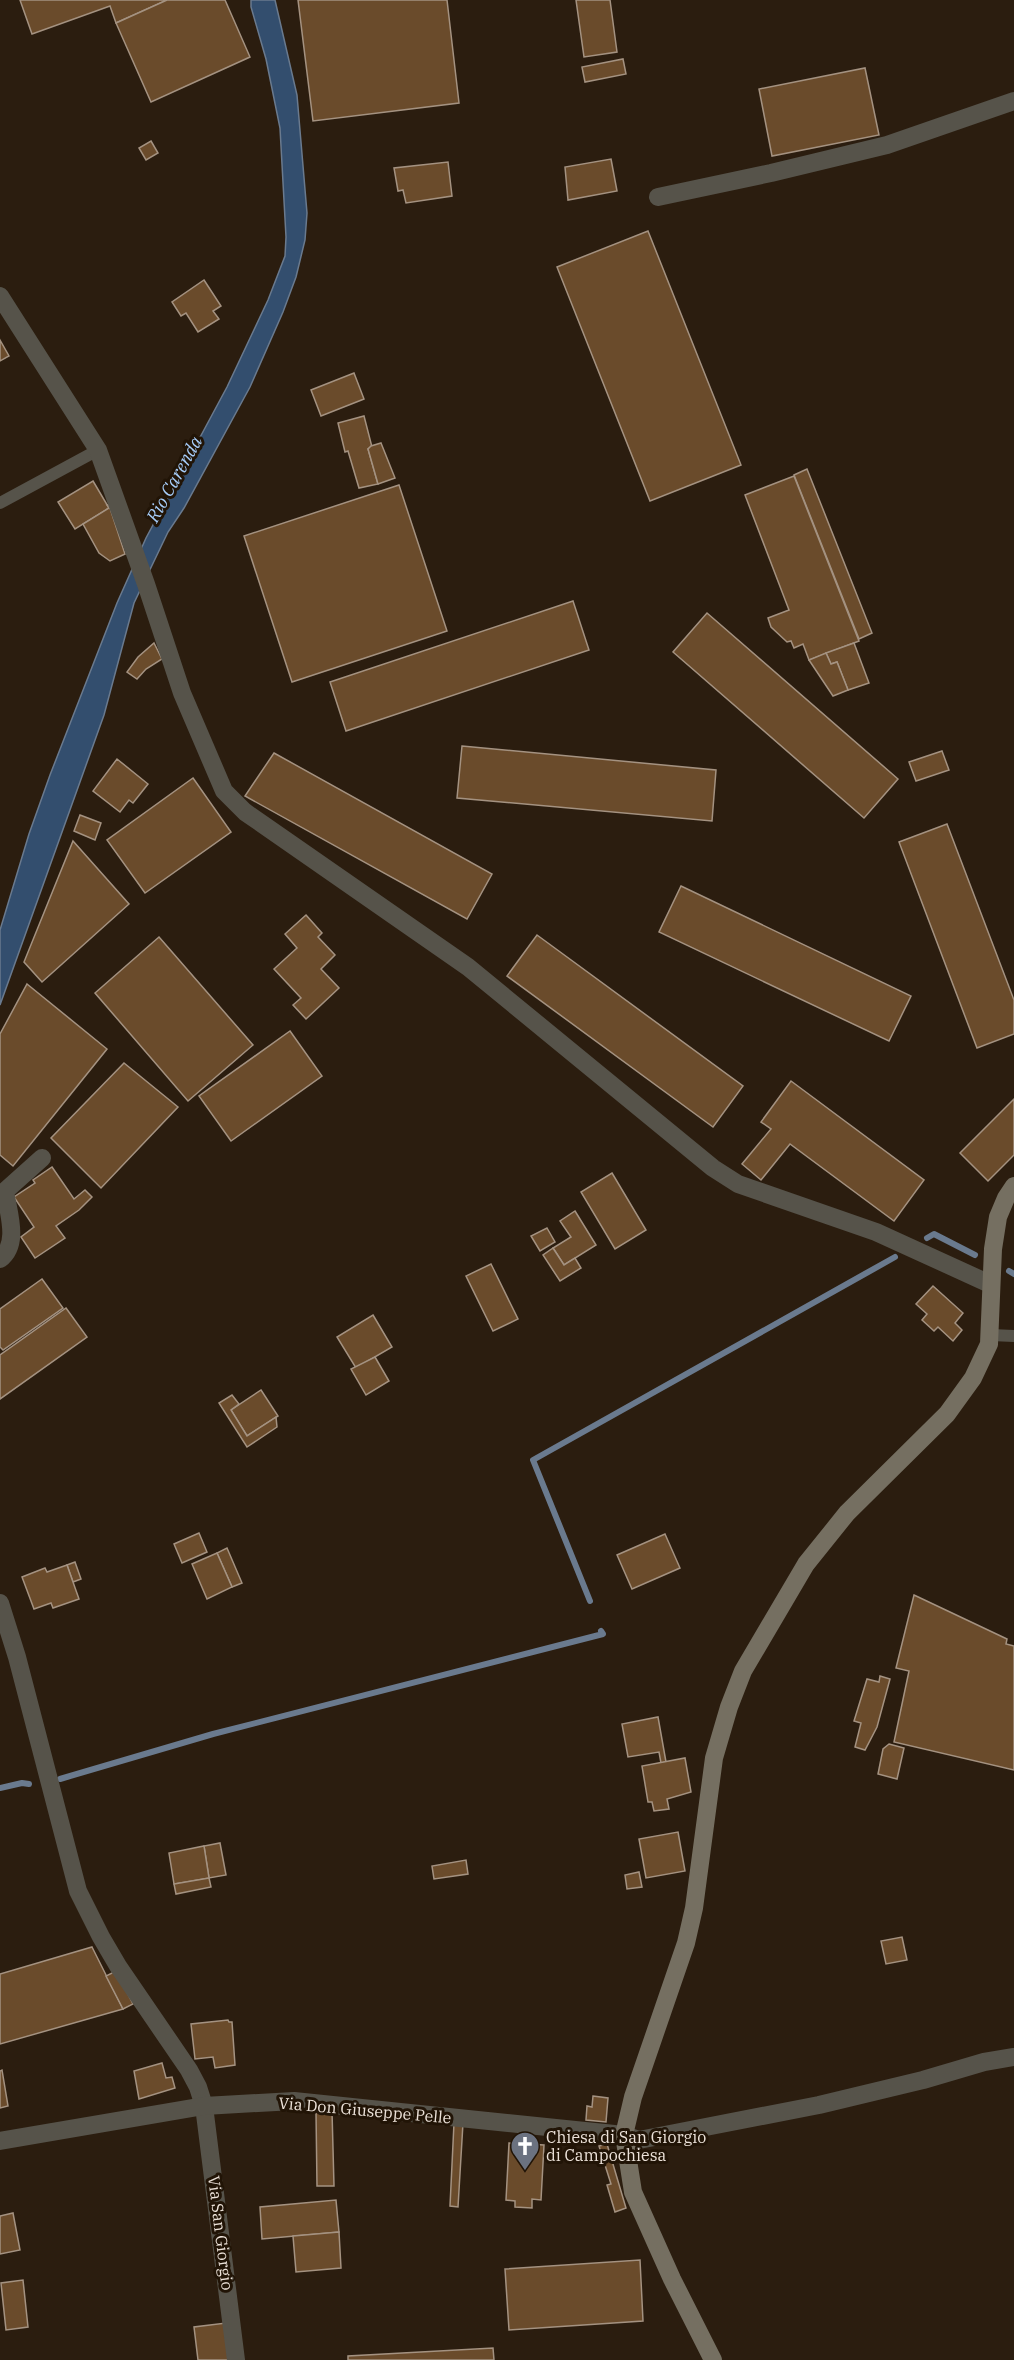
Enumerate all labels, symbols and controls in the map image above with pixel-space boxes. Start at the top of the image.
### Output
water label: Rio Carenda [140,432,207,527]
street label: Via Don Giuseppe Pelle [278,2092,452,2128]
place label: Chiesa di San Giorgio di Campochiesa [546,2127,706,2165]
church icon: Chiesa di San Giorgio di Campochiesa [509,2130,541,2172]
street label: Via San Giorgio [204,2175,238,2291]

